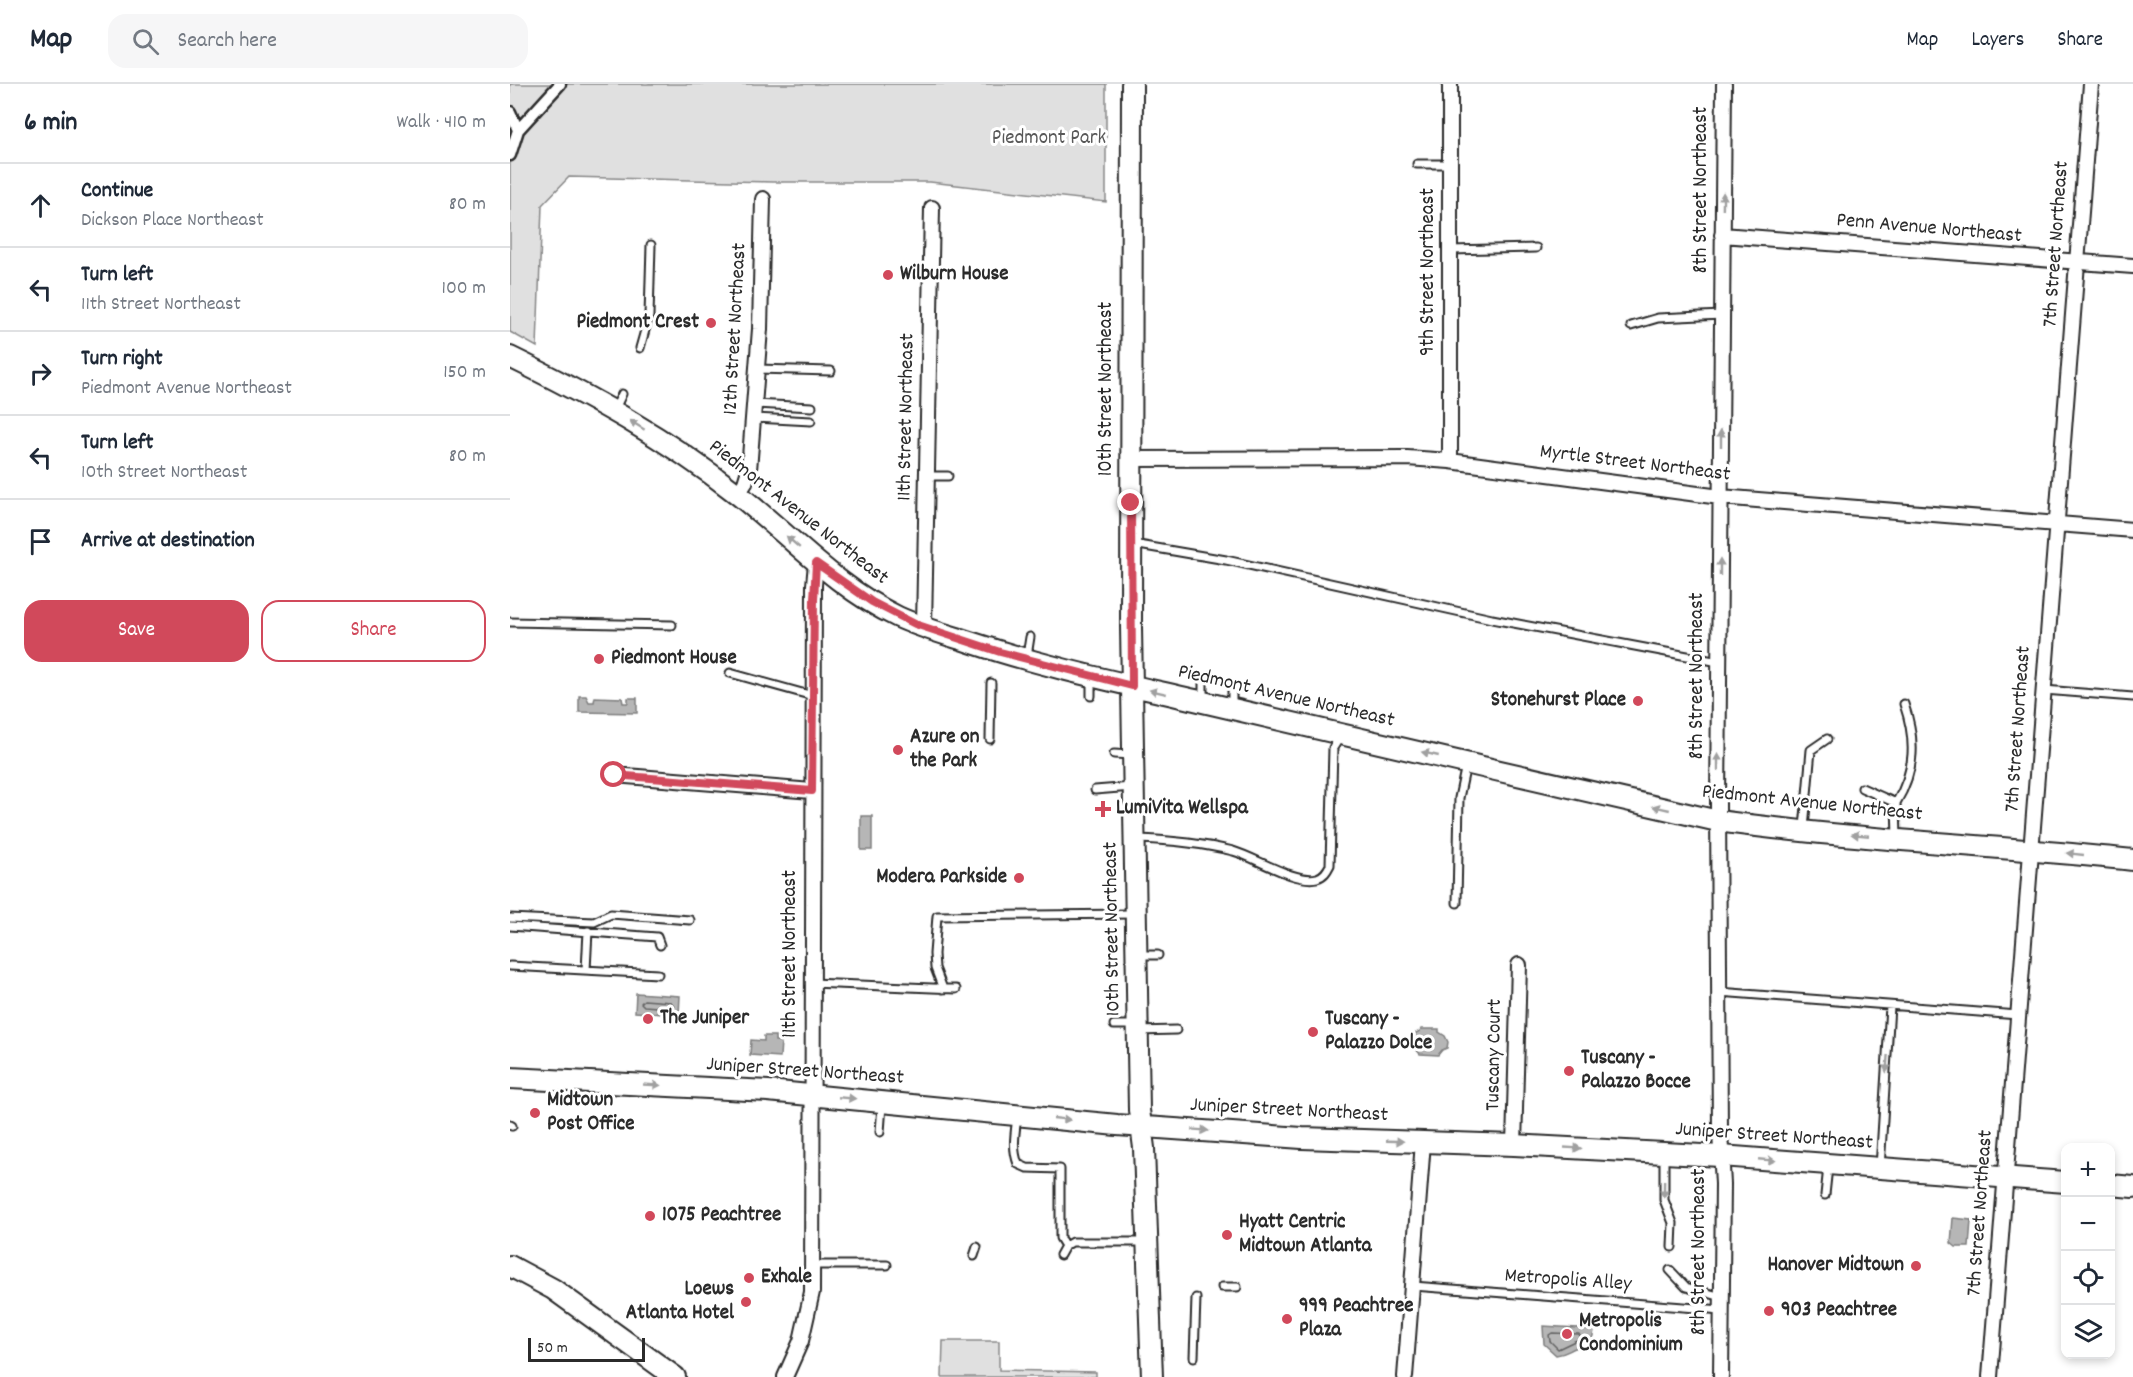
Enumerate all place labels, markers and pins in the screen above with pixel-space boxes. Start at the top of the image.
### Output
place label: Wilburn House [900,260,1009,290]
marker: Wilburn House [881,268,895,282]
place label: Piedmont Crest [577,308,699,338]
marker: Piedmont Crest [704,316,718,330]
place label: Piedmont House [611,644,737,674]
marker: Piedmont House [592,652,606,666]
place label: Stonehurst Place [1491,686,1626,716]
marker: Stonehurst Place [1631,694,1645,708]
place label: Azure on the Park [910,723,980,777]
marker: Azure on the Park [891,743,905,757]
place label: LumiVita Wellspa [1116,794,1249,824]
marker: LumiVita Wellspa [1094,800,1112,818]
place label: Modera Parkside [876,863,1007,893]
marker: Modera Parkside [1012,871,1026,885]
place label: The Juniper [660,1004,750,1034]
place label: Tuscany - Palazzo Dolce [1325,1005,1432,1059]
marker: The Juniper [641,1012,655,1026]
marker: Tuscany - Palazzo Dolce [1306,1025,1320,1039]
place label: Tuscany - Palazzo Bocce [1581,1044,1691,1098]
marker: Tuscany - Palazzo Bocce [1562,1064,1576,1078]
place label: Midtown Post Office [547,1086,635,1140]
marker: Midtown Post Office [528,1106,542,1120]
place label: 1075 Peachtree [662,1201,781,1231]
place label: Hyatt Centric Midtown Atlanta [1239,1208,1373,1262]
marker: 1075 Peachtree [643,1209,657,1223]
marker: Hyatt Centric Midtown Atlanta [1220,1228,1234,1242]
place label: Hanover Midtown [1767,1251,1904,1281]
marker: Hanover Midtown [1909,1259,1923,1273]
place label: Exhale [761,1263,812,1293]
marker: Exhale [742,1271,756,1285]
place label: Loews Atlanta Hotel [626,1275,735,1329]
place label: 999 Peachtree Plaza [1299,1292,1413,1346]
marker: Loews Atlanta Hotel [739,1295,753,1309]
place label: 903 Peachtree [1781,1296,1897,1326]
marker: 903 Peachtree [1762,1304,1776,1318]
place label: Metropolis Condominium [1579,1307,1683,1361]
marker: 999 Peachtree Plaza [1280,1312,1294,1326]
marker: Metropolis Condominium [1560,1327,1574,1341]

